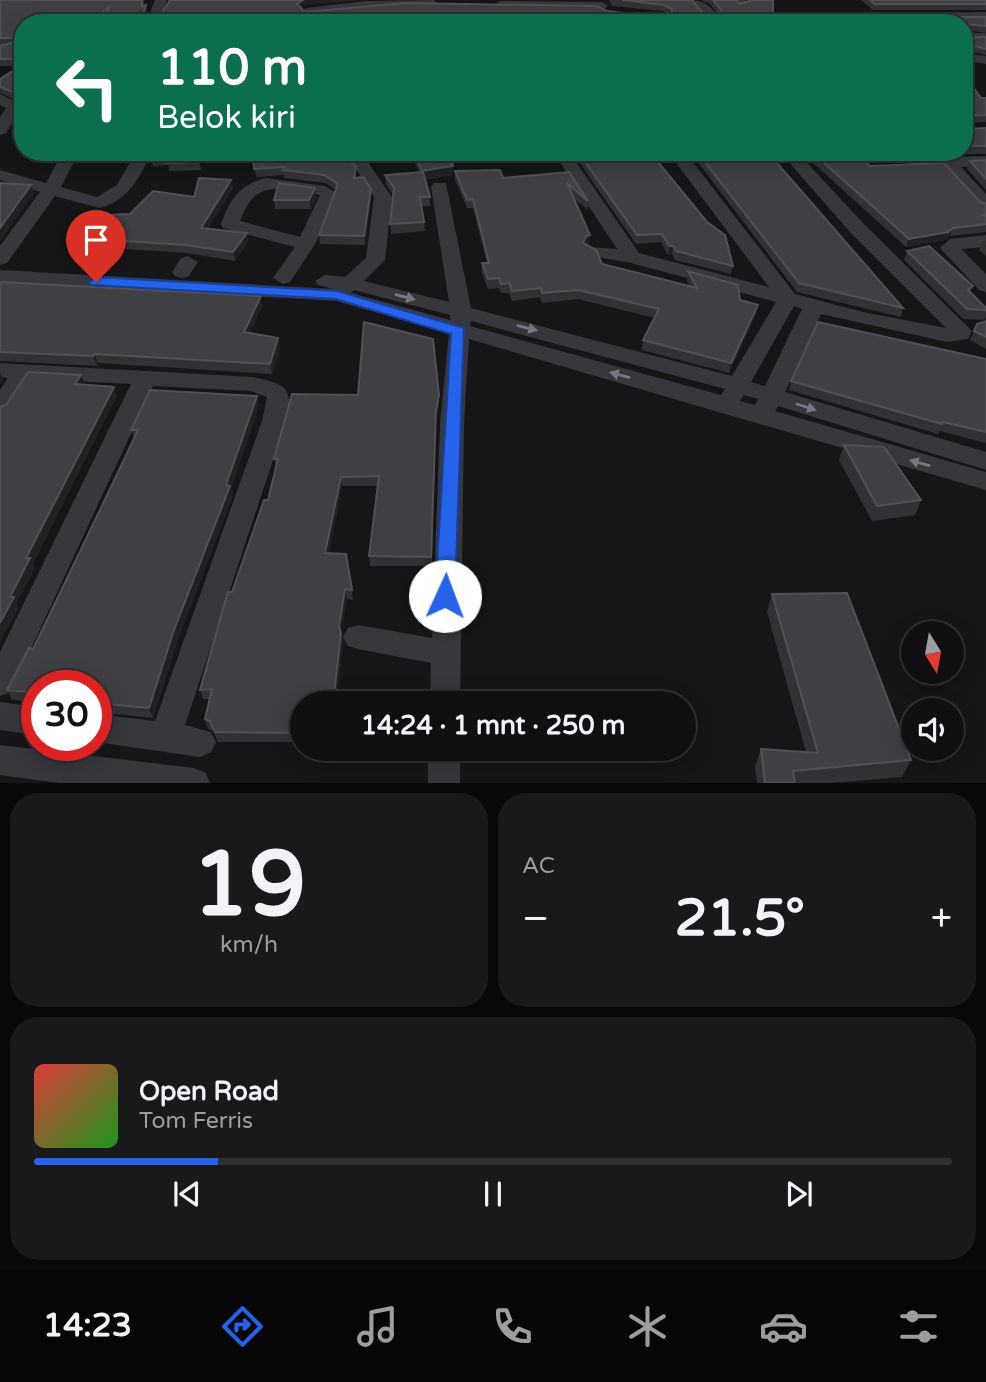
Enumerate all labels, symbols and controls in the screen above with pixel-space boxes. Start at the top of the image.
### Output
text: 110 m [157,39,307,98]
icon: left [42,42,133,133]
text: Belok kiri [157,99,296,137]
pin [66,210,126,282]
icon: arrive [77,221,115,259]
one-way arrow [394,292,416,303]
one-way arrow [517,324,538,334]
one-way arrow [609,369,631,380]
one-way arrow [796,402,817,413]
one-way arrow [909,457,931,468]
position arrow [408,559,482,633]
north arrow [901,621,964,684]
map controls [901,621,964,761]
speed limit sign: 30 [21,670,112,761]
button: sound [901,698,964,761]
text: 14:24 · 1 mnt · 250 m [361,710,625,741]
text: 19 [192,830,306,940]
text: AC [522,852,555,880]
text: 21.5° [675,887,805,950]
text: − [522,896,549,942]
text: + [931,896,952,942]
text: km/h [220,931,278,959]
text: Open Road [139,1076,279,1107]
text: Tom Ferris [139,1107,253,1135]
icon: previous [168,1175,206,1213]
icon: pause [474,1175,512,1213]
icon: next [780,1175,818,1213]
icon: directions [218,1302,267,1351]
icon: music [353,1302,402,1351]
icon: phone [488,1302,537,1351]
icon: climate [623,1302,672,1351]
icon: car [759,1302,808,1351]
icon: filters [894,1302,943,1351]
text: 14:23 [43,1307,132,1345]

